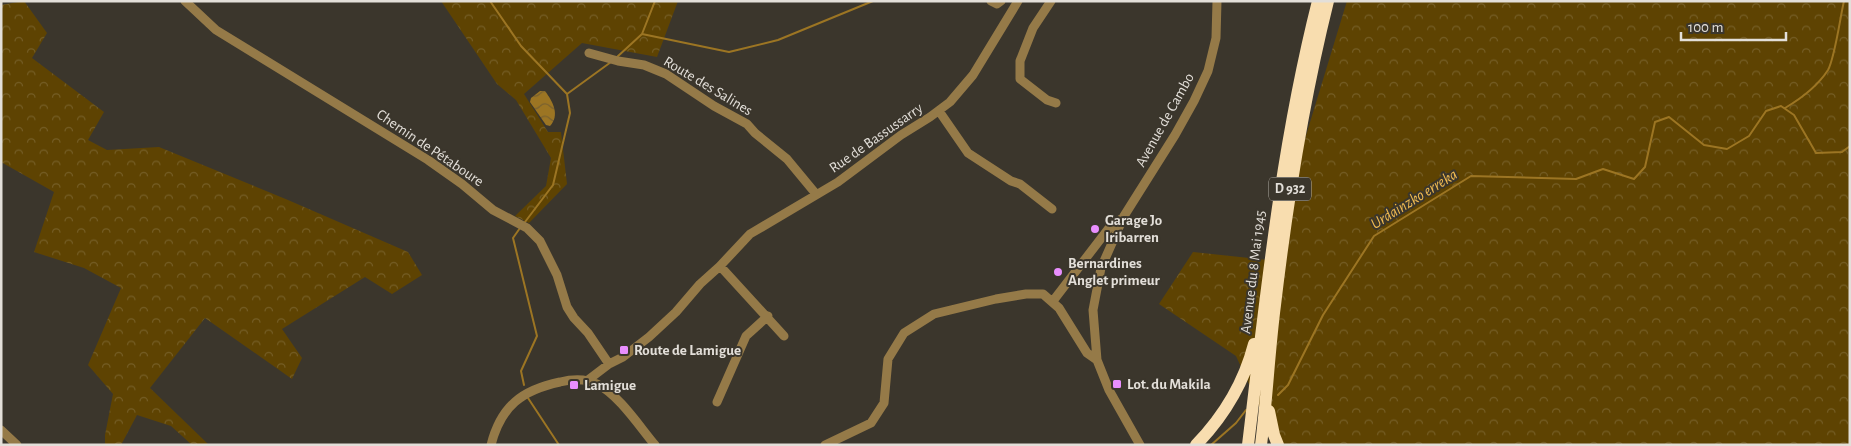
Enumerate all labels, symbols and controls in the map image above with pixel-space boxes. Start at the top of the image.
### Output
scale bar [1681,10,1786,42]
text: 100 m [1688,20,1723,35]
street label: Route des Salines [661,54,755,118]
street label: Avenue de Cambo [1133,70,1197,170]
street label: Rue de Bassussarry [827,100,926,176]
street label: Chemin de Pétaboure [374,107,486,189]
water label: Urdainzko erreka [1368,166,1460,232]
road number: D 932 [1269,178,1311,200]
street label: Avenue du 8 Mai 1945 [1238,209,1268,335]
place label: Garage Jo Iribarren [1105,213,1162,245]
marker: Garage Jo Iribarren [1089,223,1101,235]
place label: Bernardines Anglet primeur [1068,256,1160,288]
marker: Bernardines Anglet primeur [1052,266,1064,278]
place label: Route de Lamigue [634,343,741,358]
marker: Route de Lamigue [618,344,630,356]
place label: Lot. du Makila [1127,377,1211,392]
place label: Lamigue [584,378,636,393]
marker: Lot. du Makila [1111,378,1123,390]
marker: Lamigue [568,379,580,391]

